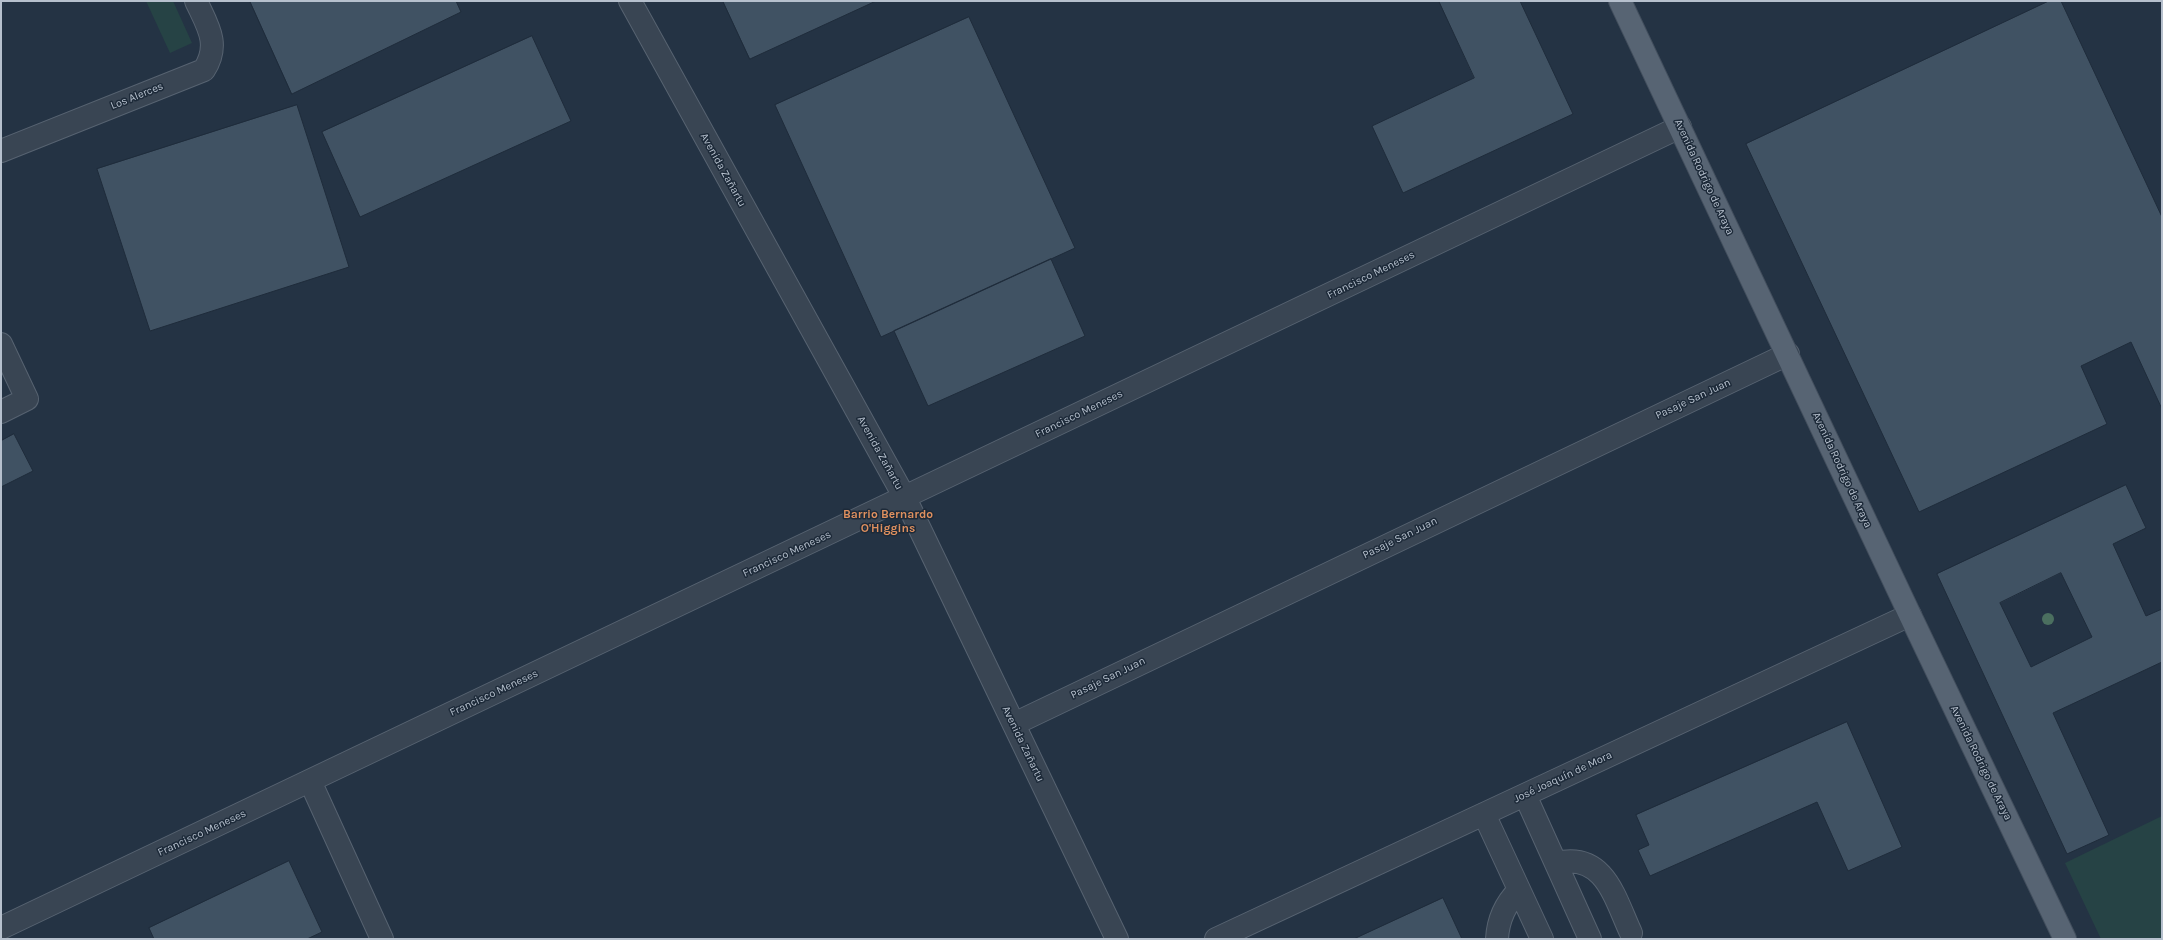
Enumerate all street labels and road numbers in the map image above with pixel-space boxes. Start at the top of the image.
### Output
street label: Los Alerces [109,79,165,113]
street label: Avenida Rodrigo de Araya [1671,117,1737,237]
street label: Avenida Zañartu [697,131,749,209]
street label: Francisco Meneses [1325,248,1417,302]
street label: Pasaje San Juan [1653,376,1733,422]
street label: Francisco Meneses [1033,387,1125,441]
street label: Avenida Rodrigo de Araya [1809,410,1875,530]
street label: Avenida Zañartu [854,414,906,492]
street label: Pasaje San Juan [1361,514,1439,562]
street label: Francisco Meneses [741,528,833,580]
street label: Pasaje San Juan [1069,654,1147,702]
street label: Francisco Meneses [448,667,540,719]
street label: Avenida Rodrigo de Araya [1947,703,2015,823]
street label: Avenida Zañartu [999,704,1047,784]
street label: José Joaquín de Mora [1512,748,1614,806]
street label: Francisco Meneses [156,807,248,859]

